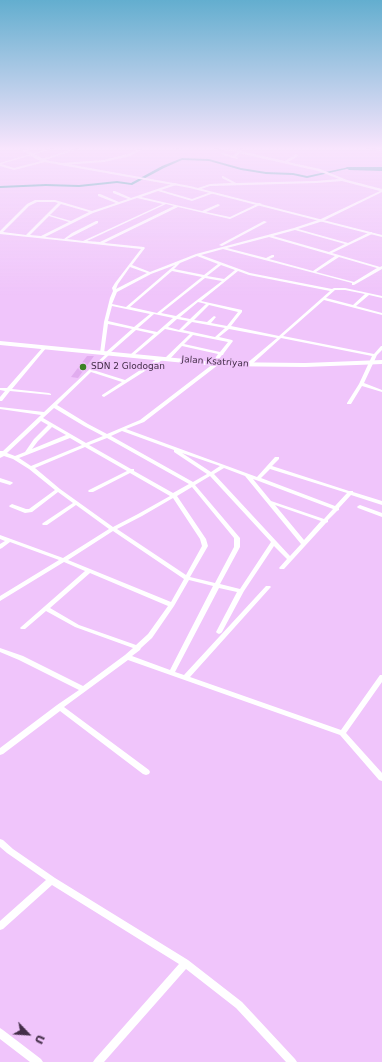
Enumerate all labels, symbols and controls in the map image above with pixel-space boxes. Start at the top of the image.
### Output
street label: Jalan Ksatriyan [181,354,249,370]
marker: SDN 2 Glodogan [78,362,88,372]
place label: SDN 2 Glodogan [91,362,165,372]
north arrow [8,1014,48,1054]
text: U [32,1032,47,1046]

